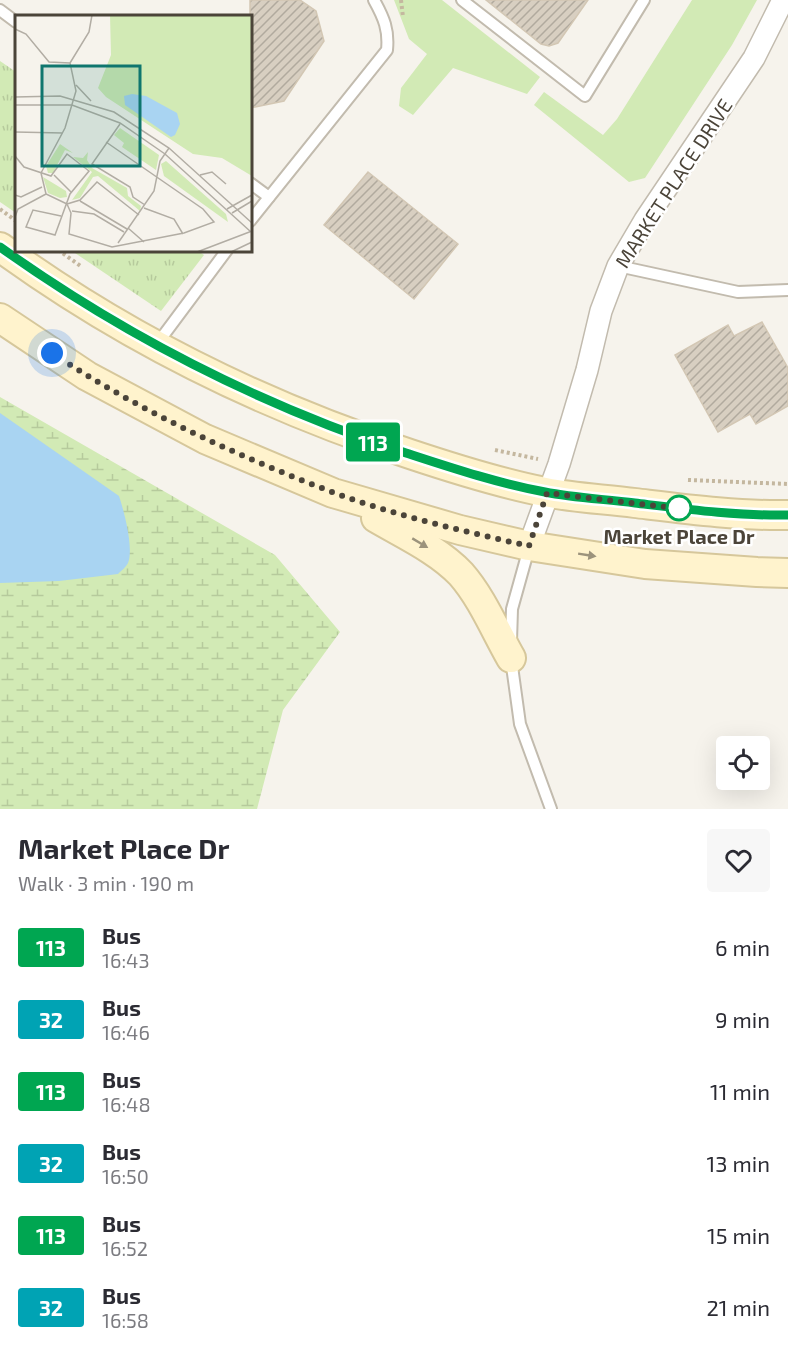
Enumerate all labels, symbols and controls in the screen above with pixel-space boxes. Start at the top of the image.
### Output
inset map [15,15,252,252]
street label: MARKET PLACE DRIVE [609,94,737,272]
your location [37,338,67,368]
line badge: 113 [338,422,407,462]
text: 113 [358,430,388,455]
marker: Market Place Dr [666,495,692,521]
place label: Market Place Dr [603,524,755,548]
one-way arrow [412,538,428,549]
one-way arrow [578,551,597,560]
map controls [716,736,770,790]
button: locate [716,736,770,790]
button: heart [707,829,770,892]
text: Market Place Dr [18,831,229,865]
text: Walk · 3 min · 190 m [18,871,194,895]
text: Bus [102,922,141,948]
text: 6 min [715,934,770,960]
text: 113 [36,935,66,960]
text: 16:43 [102,948,150,972]
text: Bus [102,994,141,1020]
text: 9 min [715,1006,770,1032]
text: 32 [39,1007,63,1032]
text: 16:46 [102,1020,150,1044]
text: Bus [102,1066,141,1092]
text: 11 min [710,1078,770,1104]
text: 113 [36,1079,66,1104]
text: 16:48 [102,1092,151,1116]
text: Bus [102,1138,141,1164]
text: 13 min [707,1150,770,1176]
text: 32 [39,1151,63,1176]
text: 16:50 [102,1164,149,1188]
text: Bus [102,1210,141,1236]
text: 15 min [707,1222,770,1248]
text: 113 [36,1223,66,1248]
text: 16:52 [102,1236,148,1260]
text: Bus [102,1282,141,1308]
text: 21 min [706,1294,770,1320]
text: 32 [39,1295,63,1320]
text: 16:58 [102,1308,149,1332]

